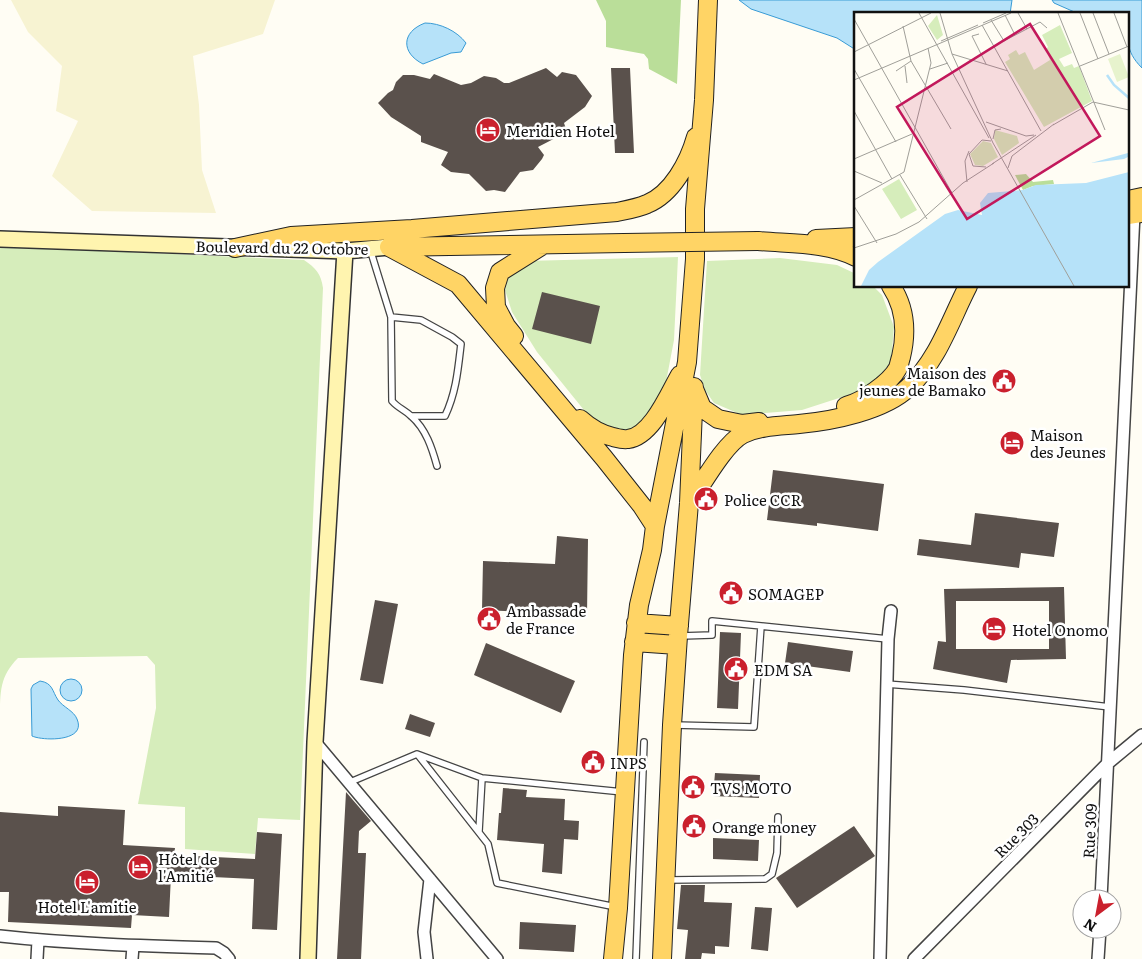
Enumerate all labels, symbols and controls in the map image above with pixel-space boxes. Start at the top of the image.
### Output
inset map [854,12,1130,288]
hotel icon: Meridien Hotel [475,117,501,143]
place label: Meridien Hotel [506,119,615,142]
street label: Boulevard du 22 Octobre [195,234,369,260]
place label: Maison des jeunes de Bamako [859,361,986,401]
public building icon: Maison des jeunes de Bamako [991,368,1017,394]
place label: Maison des Jeunes [1030,423,1106,463]
hotel icon: Maison des Jeunes [999,430,1025,456]
public building icon: Police CCR [693,486,719,512]
place label: Police CCR [724,488,802,511]
public building icon: SOMAGEP [718,580,744,606]
place label: SOMAGEP [748,582,824,605]
place label: Ambassade de France [506,599,586,639]
public building icon: Ambassade de France [476,606,502,632]
hotel icon: Hotel Onomo [981,616,1007,642]
place label: Hotel Onomo [1012,618,1108,641]
public building icon: EDM SA [723,656,749,682]
place label: EDM SA [754,658,812,681]
public building icon: INPS [580,749,606,775]
place label: INPS [610,751,647,774]
public building icon: TVS MOTO [680,774,706,800]
place label: TVS MOTO [710,776,792,799]
street label: Rue 309 [1076,803,1102,859]
street label: Rue 303 [988,807,1044,863]
public building icon: Orange money [681,813,707,839]
place label: Orange money [712,815,817,838]
place label: Hôtel de l'Amitié [158,847,218,887]
hotel icon: Hôtel de l'Amitié [127,854,153,880]
hotel icon: Hotel L'amitie [74,869,100,895]
north arrow [1072,889,1122,939]
place label: Hotel L'amitie [37,895,137,918]
text: N [1079,914,1100,937]

